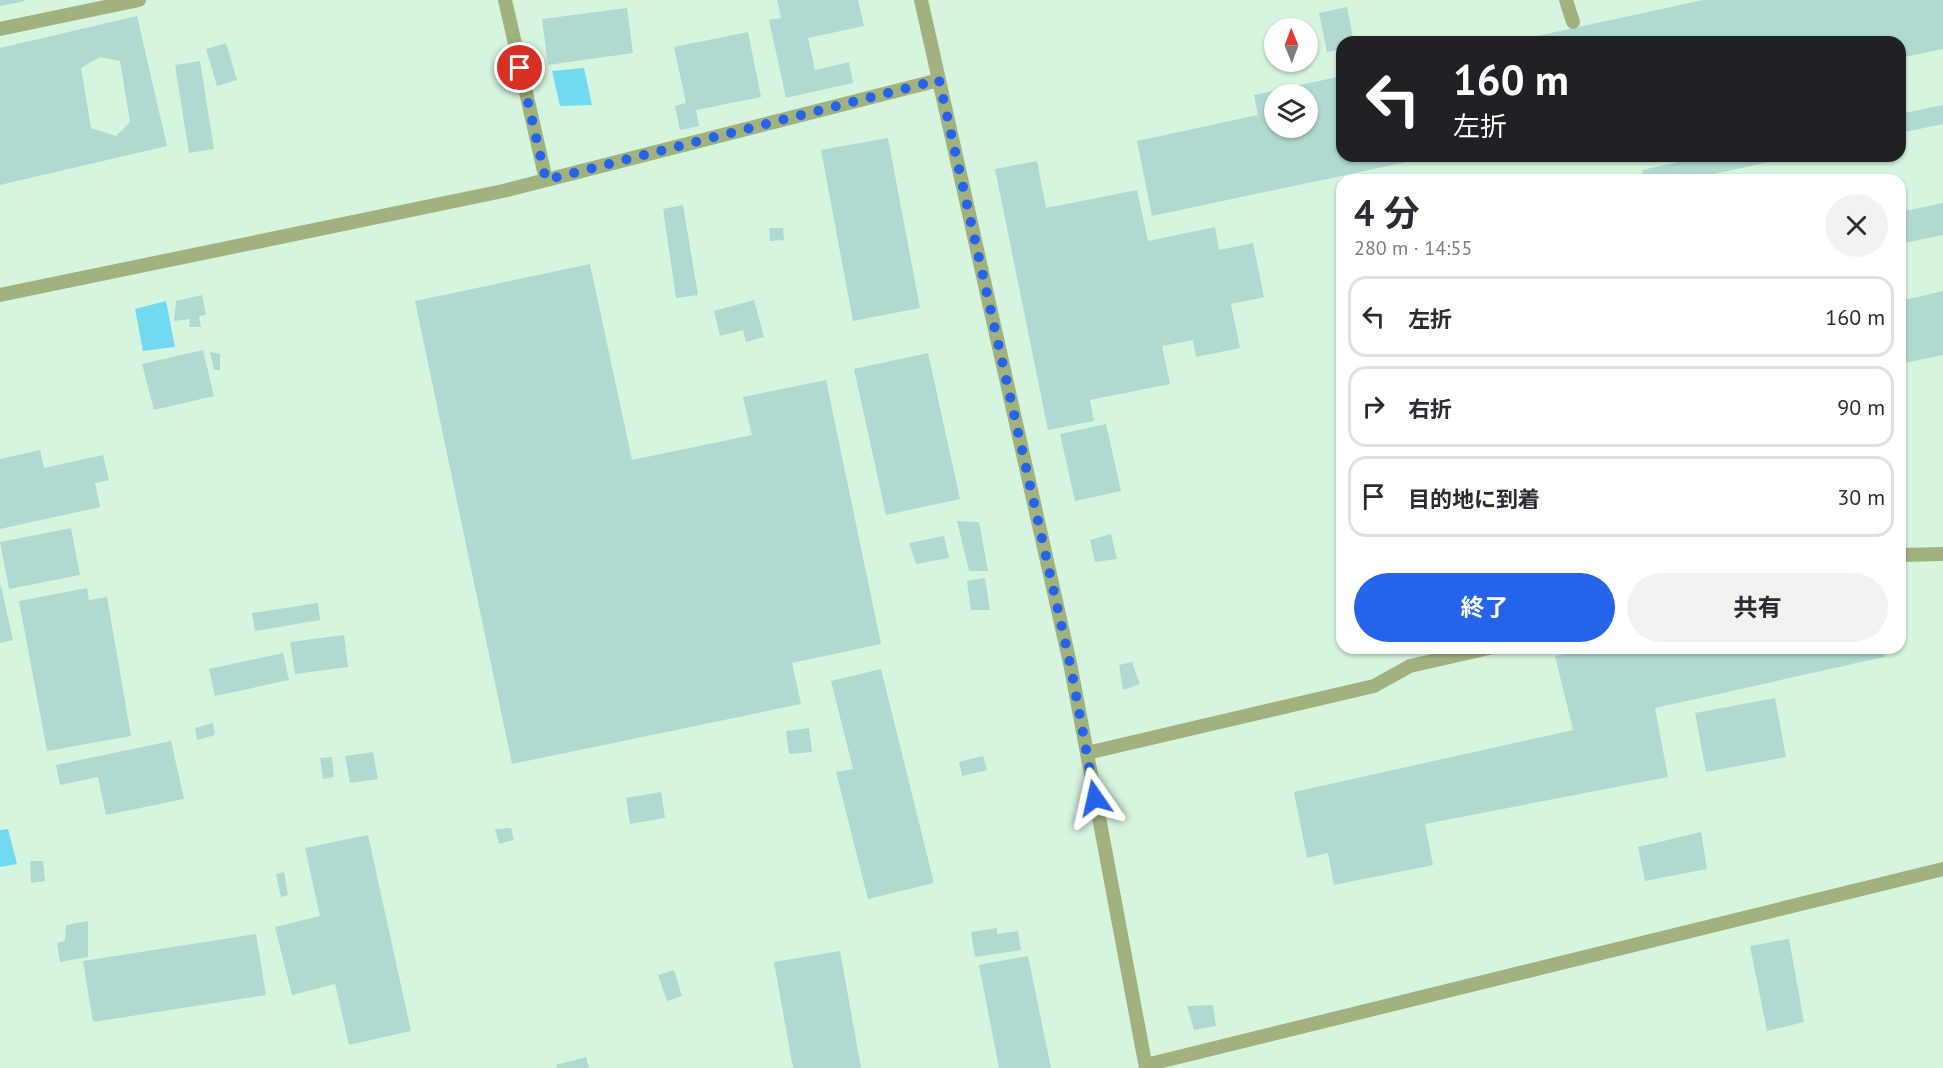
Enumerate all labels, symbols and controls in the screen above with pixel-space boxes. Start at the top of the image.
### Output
north arrow [1264,18,1318,72]
map controls [1264,18,1318,138]
pin [494,42,545,93]
icon: arrive [503,51,536,84]
text: 160 m [1453,52,1569,107]
icon: left [1354,60,1432,138]
button: layers [1264,84,1318,138]
text: 左折 [1453,109,1507,143]
text: 4 分 [1354,189,1420,236]
button: close [1825,194,1888,257]
text: 280 m · 14:55 [1354,235,1472,261]
icon: left [1357,300,1390,333]
text: 160 m [1825,303,1885,331]
text: 左折 [1408,305,1452,333]
icon: right [1357,390,1390,423]
text: 90 m [1837,393,1885,421]
text: 右折 [1408,395,1452,423]
icon: arrive [1357,480,1390,513]
text: 30 m [1837,483,1885,511]
text: 目的地に到着 [1408,485,1540,513]
button: 終了 [1354,573,1615,642]
button: 共有 [1627,573,1888,642]
position arrow [1063,766,1127,830]

